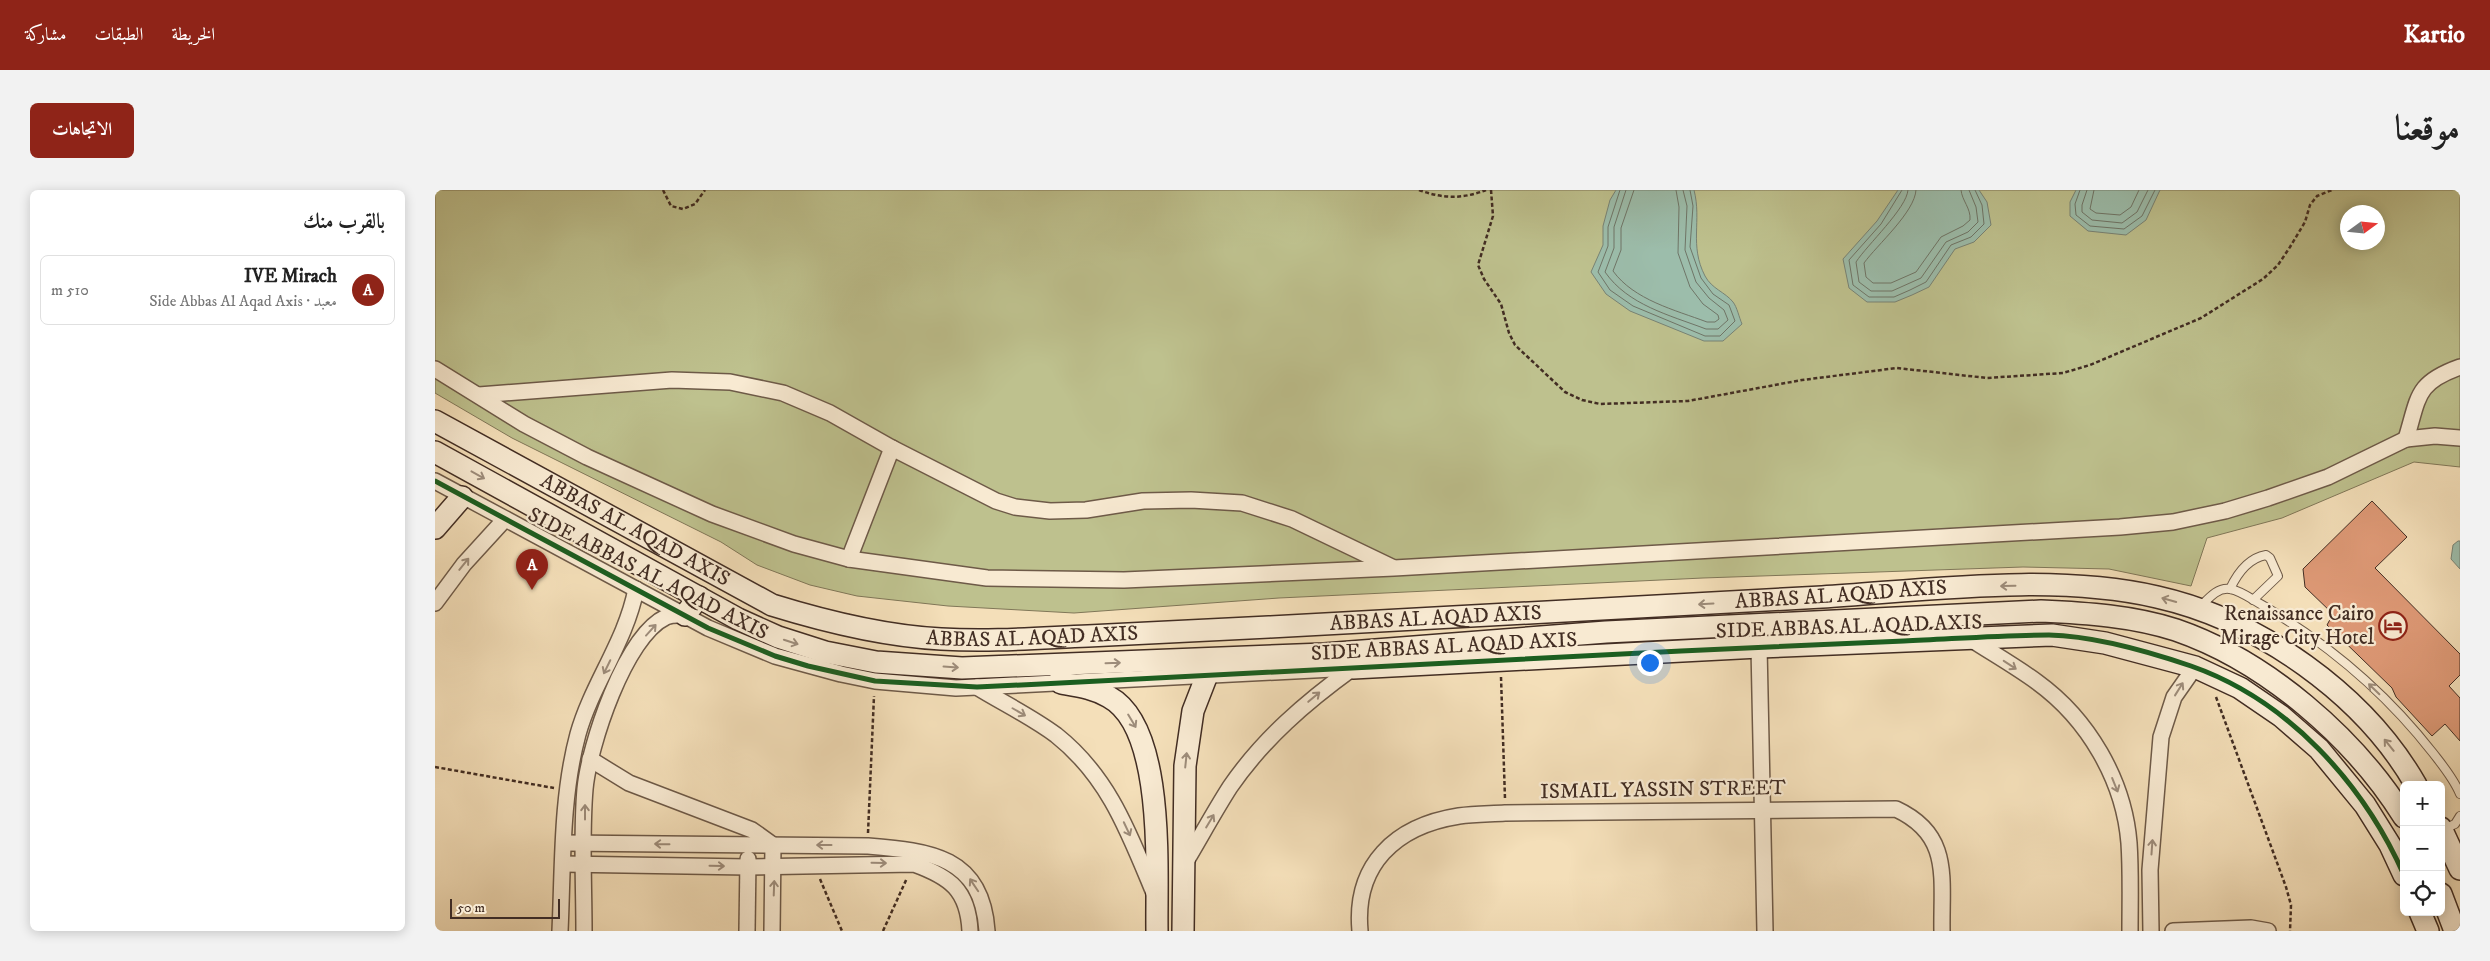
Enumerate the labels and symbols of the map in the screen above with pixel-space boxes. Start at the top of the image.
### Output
north arrow [2340,205,2385,250]
street label: ABBAS AL AQAD AXIS [536,468,735,593]
one-way arrow [470,471,484,481]
street label: SIDE ABBAS AL AQAD AXIS [524,502,772,646]
pin: A [516,549,548,590]
one-way arrow [458,558,469,571]
street label: ABBAS AL AQAD AXIS [1734,575,1948,615]
one-way arrow [2000,581,2016,591]
one-way arrow [2162,594,2178,604]
one-way arrow [1698,599,1714,608]
street label: ABBAS AL AQAD AXIS [1329,600,1542,637]
place label: Renaissance Cairo Mirage City Hotel [2220,601,2375,651]
street label: SIDE ABBAS AL AQAD AXIS [1715,609,1983,645]
hotel icon: Renaissance Cairo Mirage City Hotel [2378,611,2408,641]
street label: ABBAS AL AQAD AXIS [925,621,1139,653]
one-way arrow [645,624,657,637]
street label: SIDE ABBAS AL AQAD AXIS [1310,627,1578,667]
one-way arrow [783,637,799,647]
your location [1637,650,1663,676]
one-way arrow [1105,658,1121,667]
one-way arrow [601,659,611,674]
one-way arrow [2003,660,2017,670]
one-way arrow [943,662,959,672]
one-way arrow [2175,682,2185,696]
one-way arrow [2368,683,2380,695]
one-way arrow [1307,692,1320,703]
one-way arrow [1011,708,1025,718]
one-way arrow [1127,714,1137,728]
one-way arrow [2383,738,2395,751]
one-way arrow [1181,752,1191,768]
street label: ISMAIL YASSIN STREET [1540,775,1786,805]
one-way arrow [2111,777,2121,792]
one-way arrow [580,805,590,821]
one-way arrow [1206,814,1216,828]
one-way arrow [1122,821,1132,836]
one-way arrow [654,839,670,849]
one-way arrow [816,840,832,850]
one-way arrow [2148,840,2157,856]
one-way arrow [870,858,887,868]
one-way arrow [708,861,724,871]
one-way arrow [969,878,979,892]
one-way arrow [769,880,778,896]
scale bar [450,896,560,919]

